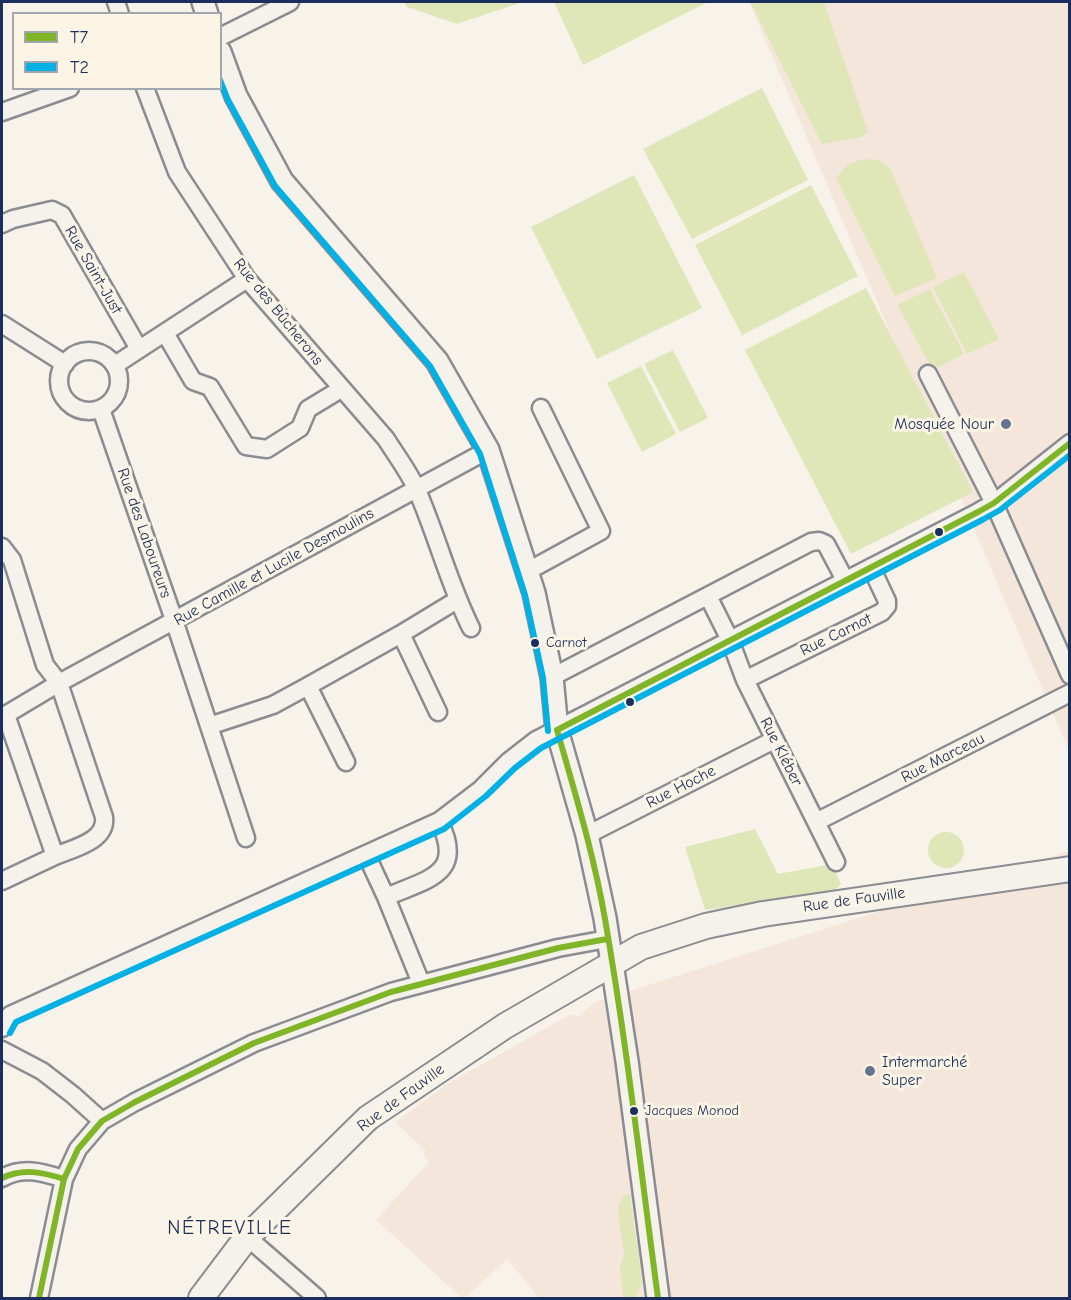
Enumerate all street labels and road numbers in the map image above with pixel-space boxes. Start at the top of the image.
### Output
street label: Rue Saint-Just [60,223,126,317]
street label: Rue des Bûcherons [229,255,327,369]
street label: Rue des Laboureurs [113,466,175,600]
street label: Rue Camille et Lucile Desmoulins [171,504,377,630]
street label: Rue Carnot [797,609,875,661]
street label: Rue Kléber [756,714,806,790]
street label: Rue Marceau [898,729,988,787]
street label: Rue Hoche [643,761,719,813]
street label: Rue de Fauville [802,883,906,917]
street label: Rue de Fauville [354,1060,448,1136]

